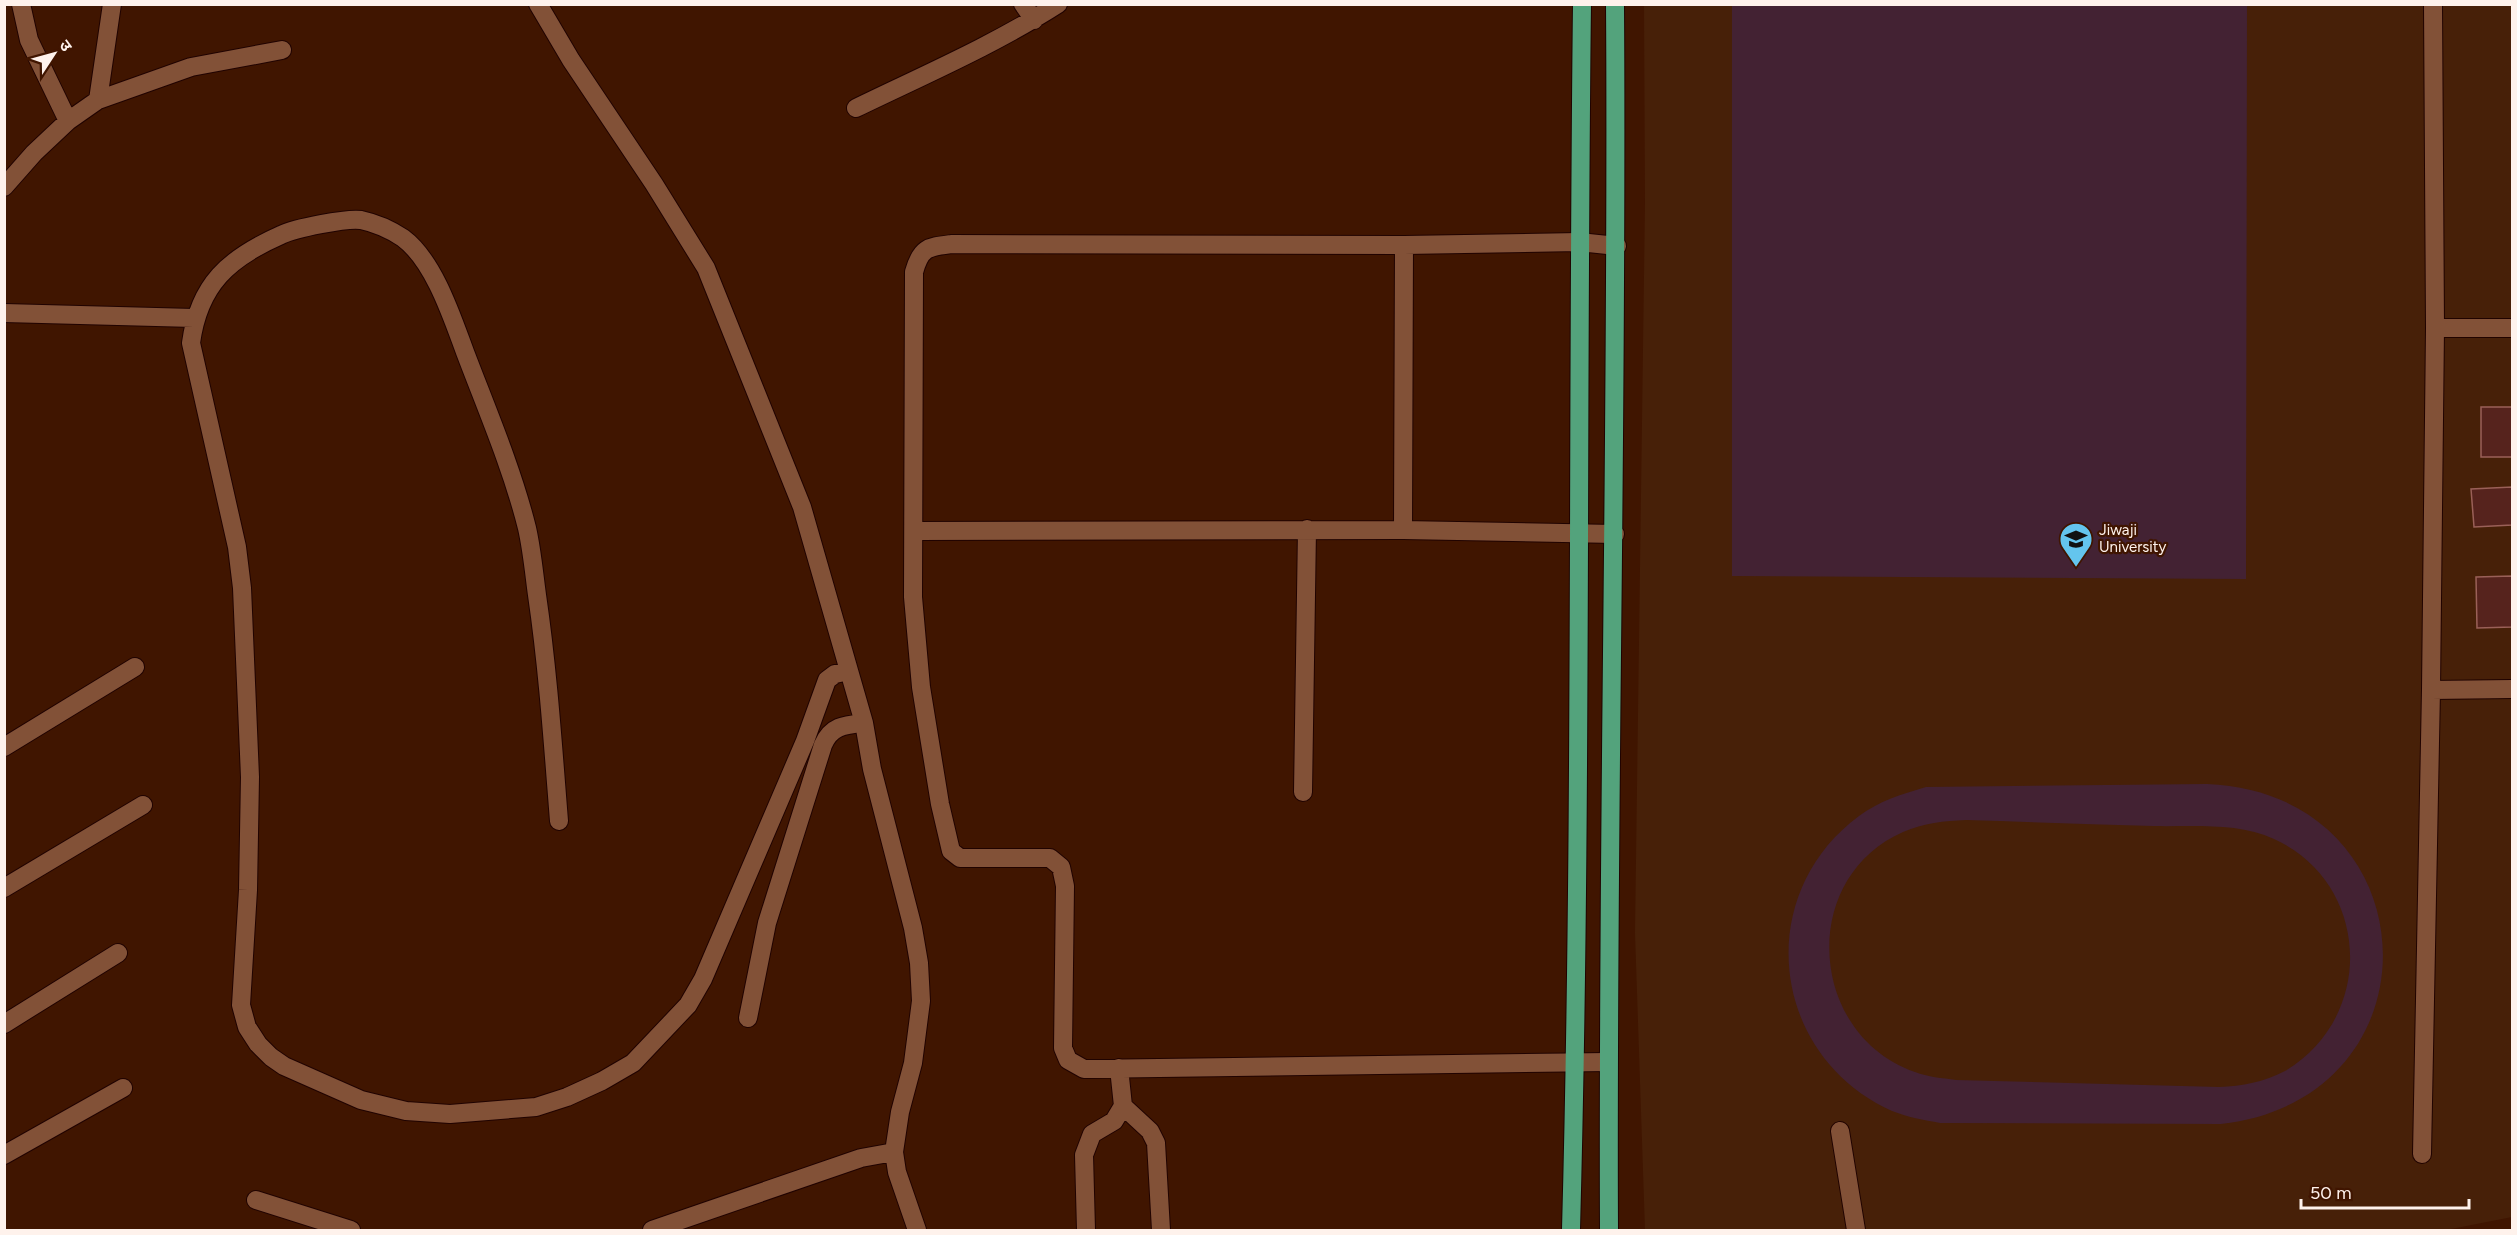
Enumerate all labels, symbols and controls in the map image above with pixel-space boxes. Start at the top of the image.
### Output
north arrow [24,24,84,84]
text: उ [55,36,77,55]
school or university icon: Jiwaji University [2058,521,2094,568]
place label: Jiwaji University [2099,521,2166,556]
scale bar [2301,1172,2469,1210]
text: 50 m [2310,1182,2352,1204]

